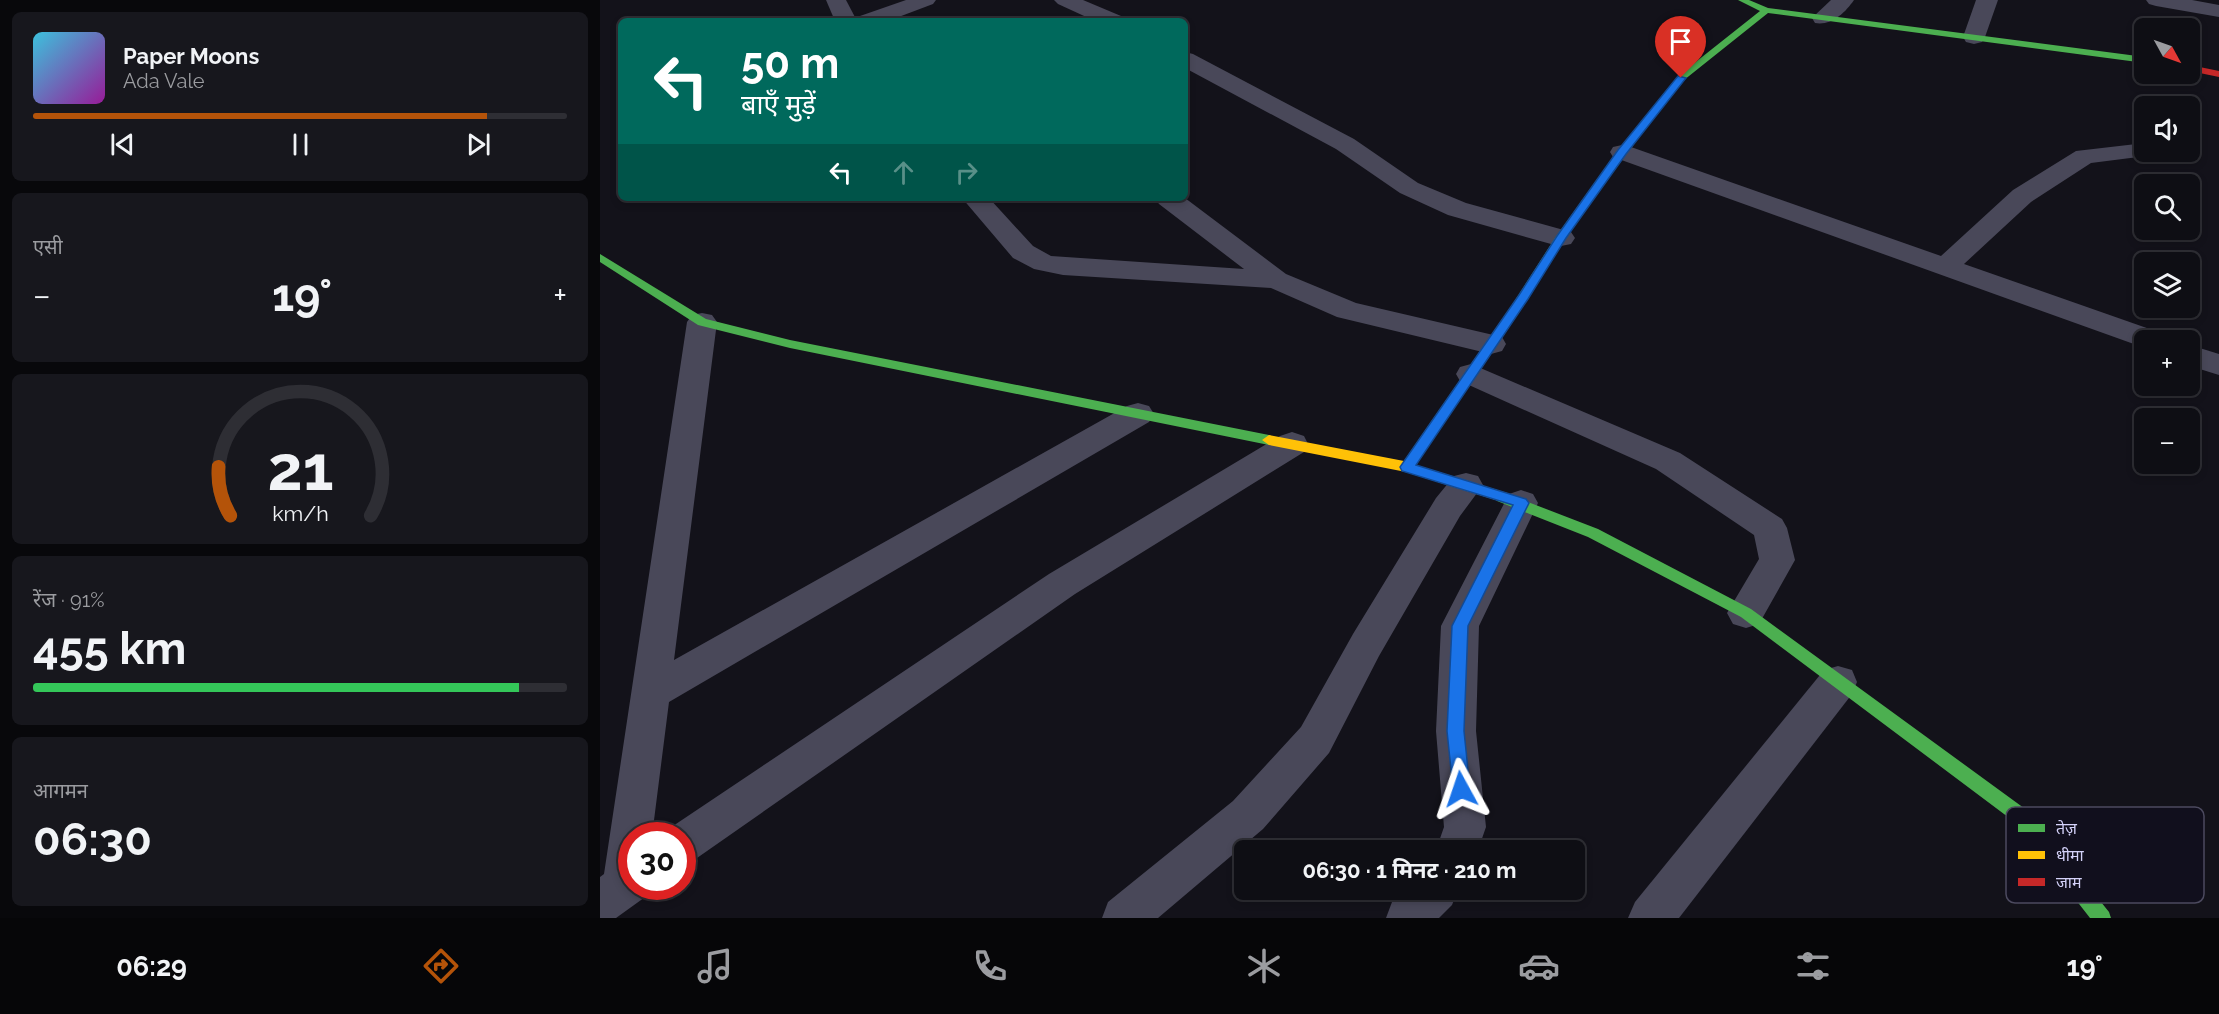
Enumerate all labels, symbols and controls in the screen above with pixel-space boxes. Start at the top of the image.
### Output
pin [1655,16,1706,78]
north arrow [2134,18,2200,84]
map controls [2134,18,2200,474]
icon: arrive [1664,25,1697,58]
text: 50 m [741,39,839,88]
icon: left [642,42,720,120]
text: Paper Moons [123,43,259,69]
text: Ada Vale [123,69,205,93]
text: बाएँ मुड़ें [741,89,816,120]
button: sound [2134,96,2200,162]
icon: previous [106,128,139,161]
icon: pause [284,128,317,161]
icon: next [462,128,495,161]
icon: left [824,156,857,189]
icon: ahead [887,156,920,189]
icon: right [950,156,983,189]
button: search [2134,174,2200,240]
text: एसी [33,235,63,259]
button: layers [2134,252,2200,318]
text: 19° [272,269,332,322]
text: − [33,276,51,315]
text: + [553,276,567,315]
button: + [2134,330,2200,396]
button: − [2134,408,2200,474]
text: 21 [267,431,333,505]
text: km/h [272,501,328,526]
text: रेंज · 91% [33,588,105,612]
text: 455 km [33,622,186,675]
position arrow [1429,757,1493,821]
text: आगमन [33,779,88,803]
legend [2006,807,2204,903]
text: 06:30 [33,813,152,866]
text: तेज़ [2056,819,2078,838]
speed limit sign: 30 [618,822,696,900]
text: धीमा [2056,846,2085,865]
text: 06:30 · 1 मिनट · 210 m [1303,857,1516,883]
text: जाम [2056,873,2082,892]
icon: directions [420,945,462,987]
icon: music [694,945,736,987]
icon: phone [969,945,1011,987]
icon: climate [1243,945,1285,987]
icon: car [1518,945,1560,987]
icon: filters [1792,945,1834,987]
text: 06:29 [116,951,187,982]
text: 19° [2067,951,2103,982]

